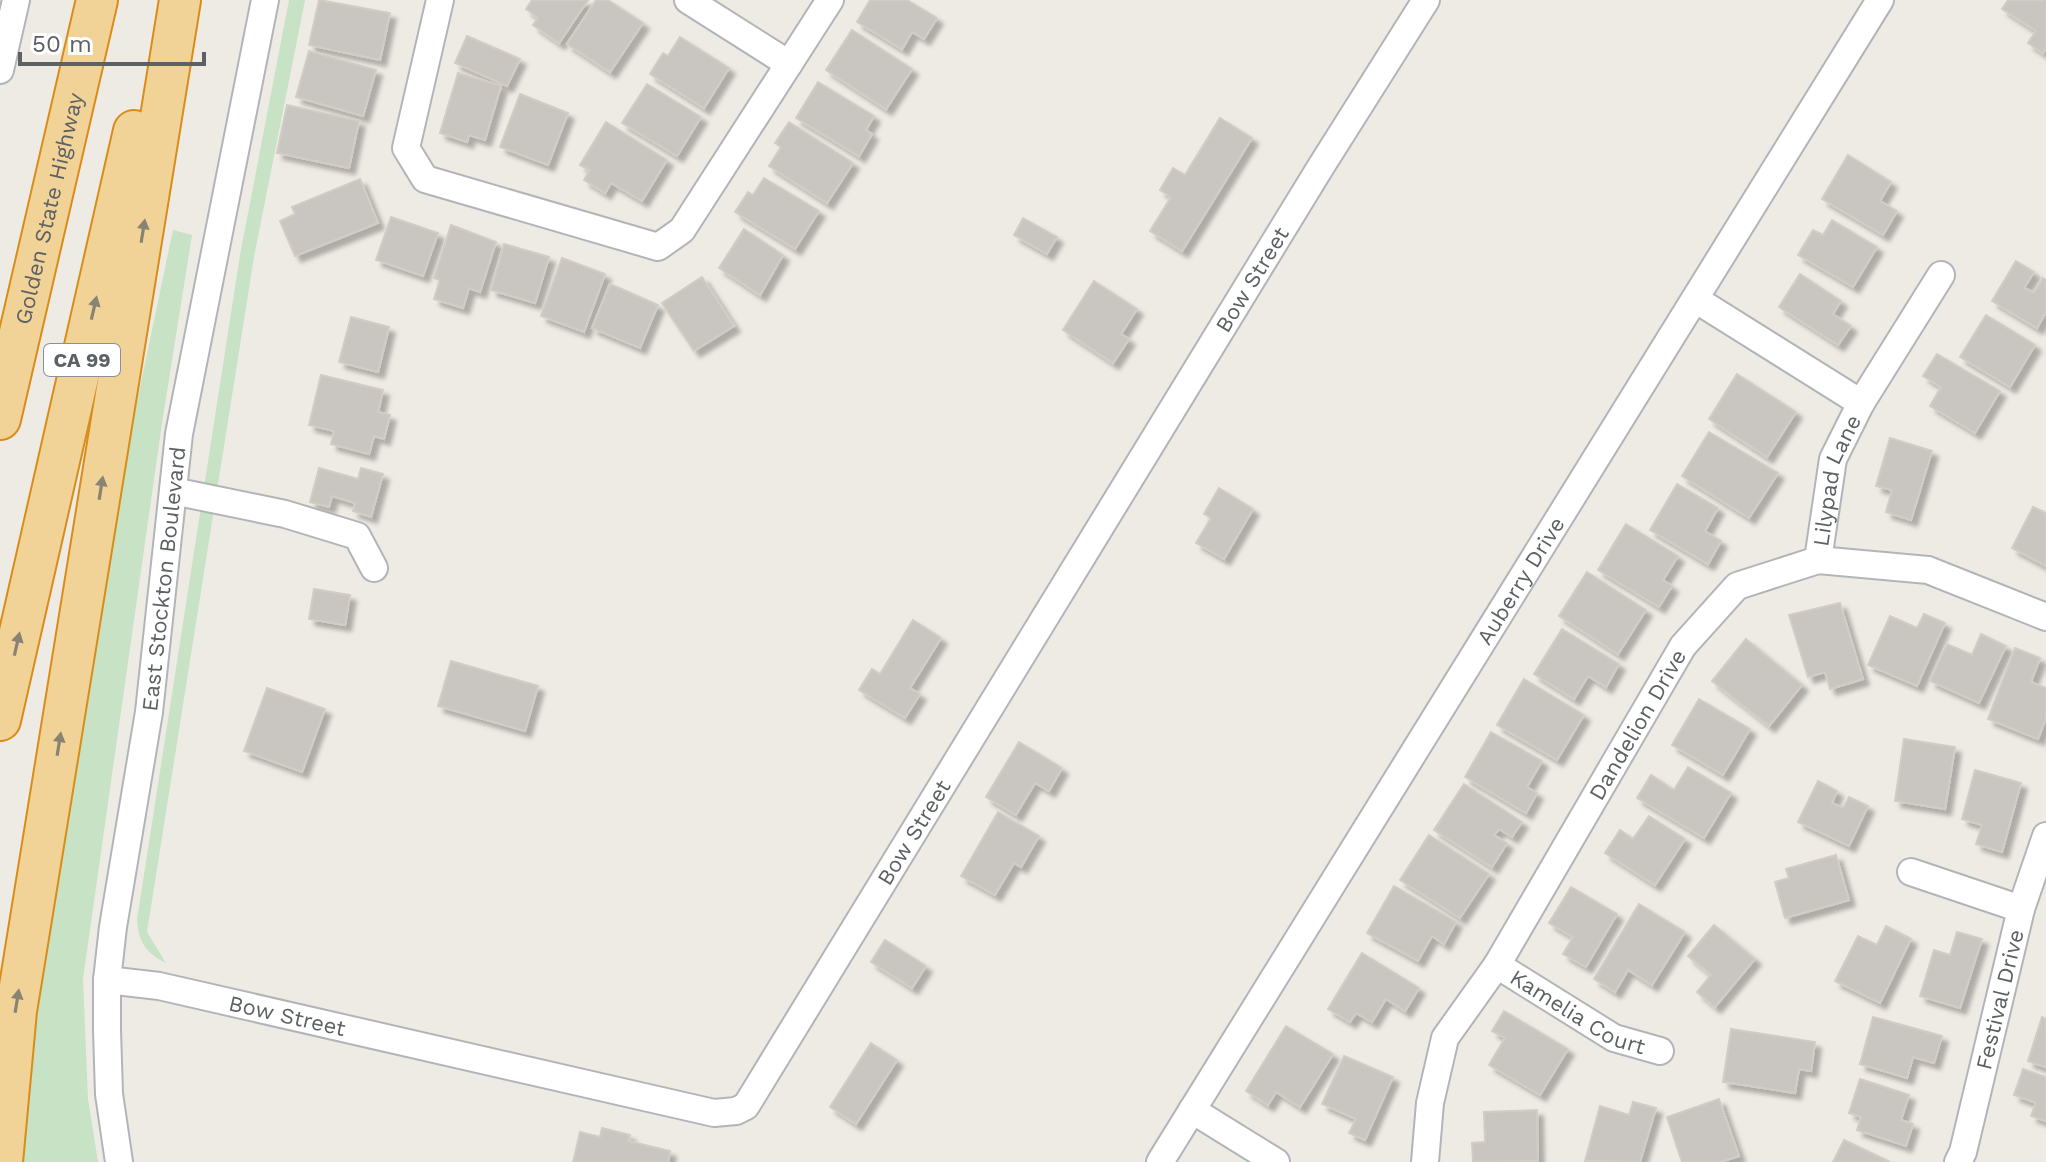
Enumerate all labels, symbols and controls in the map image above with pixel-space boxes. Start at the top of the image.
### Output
scale bar [20,16,204,66]
text: 50 m [32,30,92,58]
street label: Golden State Highway [10,90,88,327]
one-way arrow [137,218,149,243]
street label: Bow Street [1211,222,1294,337]
one-way arrow [88,296,101,321]
road number: CA 99 [44,344,120,376]
street label: Lilypad Lane [1808,411,1866,548]
street label: East Stockton Boulevard [137,445,191,713]
one-way arrow [95,475,108,500]
street label: Auberry Drive [1472,512,1570,649]
one-way arrow [11,631,24,656]
street label: Dandelion Drive [1584,645,1691,804]
one-way arrow [53,731,66,756]
street label: Bow Street [872,775,956,890]
street label: Festival Drive [1971,927,2029,1072]
street label: Kamelia Court [1506,964,1648,1059]
one-way arrow [12,988,24,1013]
street label: Bow Street [226,990,348,1041]

